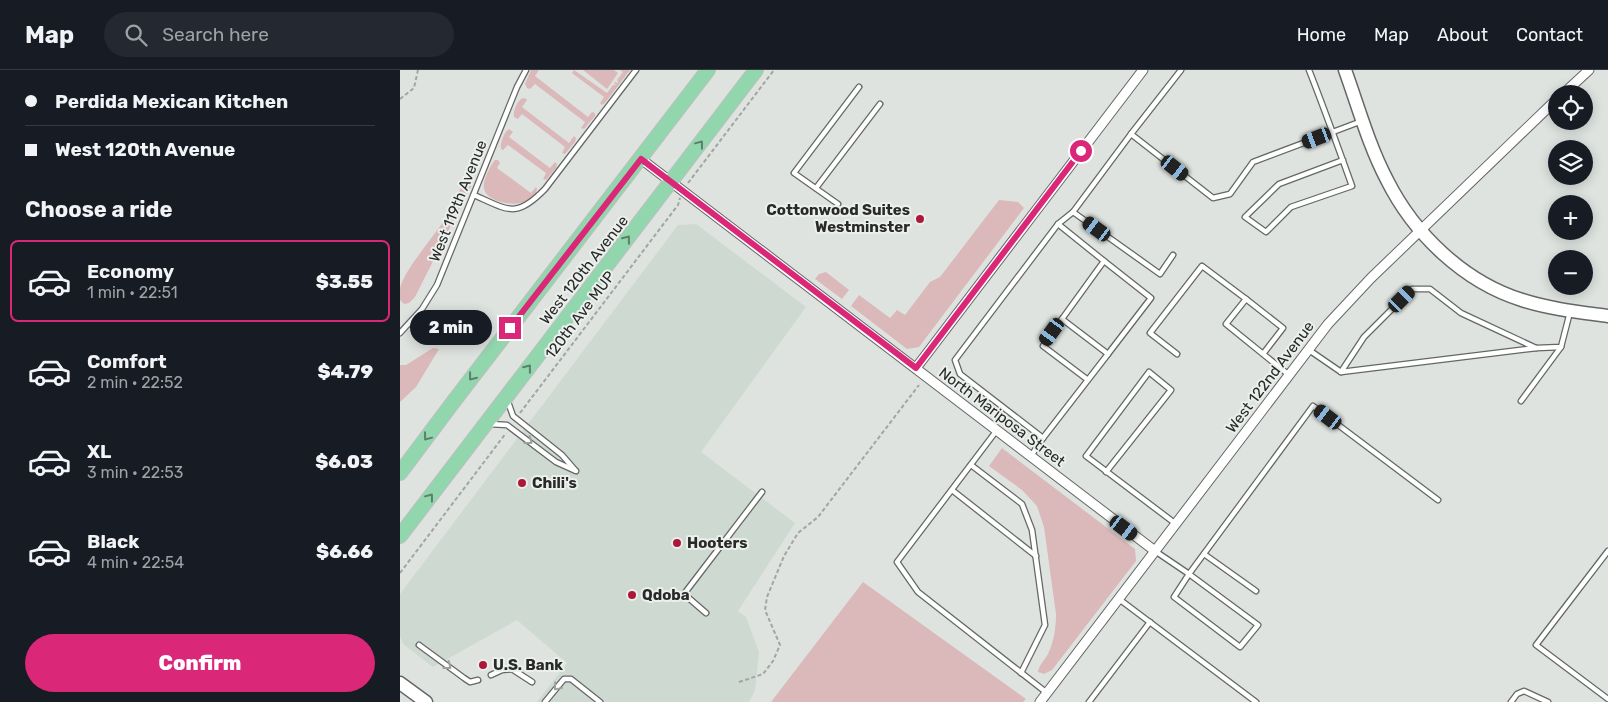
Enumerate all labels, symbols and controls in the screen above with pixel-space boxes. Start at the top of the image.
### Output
search box [104,12,454,57]
text: Map [25,21,74,49]
icon: search [122,21,150,49]
text: Search here [162,23,269,46]
text: Home [1297,24,1346,46]
text: Map [1374,24,1409,46]
text: About [1437,24,1488,46]
text: Contact [1516,24,1583,46]
map controls [1548,85,1593,295]
button: locate [1548,85,1593,130]
text: Perdida Mexican Kitchen [55,90,288,113]
car [1300,126,1333,150]
street label: West 119th Avenue [425,137,491,265]
text: West 120th Avenue [55,138,235,161]
route start [1070,140,1092,162]
button: layers [1548,140,1593,185]
one-way arrow [695,141,703,150]
car [1158,153,1191,183]
button: + [1548,195,1593,240]
text: Choose a ride [25,196,172,223]
place label: Cottonwood Suites Westminster [766,201,910,236]
street label: West 120th Avenue [536,212,632,328]
marker: Cottonwood Suites Westminster [914,213,926,225]
car [1080,214,1113,244]
one-way arrow [622,236,631,245]
button: − [1548,250,1593,295]
icon: car [27,259,72,304]
text: Economy [87,260,174,283]
street label: 120th Ave MUP [541,267,619,362]
text: $3.55 [316,270,373,293]
text: 1 min · 22:51 [87,283,178,302]
car [1386,283,1417,315]
callout: 2 min [410,310,492,346]
car [1037,315,1066,349]
route end [499,317,521,339]
text: 2 min [429,318,473,337]
street label: West 122nd Avenue [1222,318,1318,436]
icon: car [27,349,72,394]
text: Comfort [87,350,167,373]
text: $4.79 [317,360,373,383]
one-way arrow [522,364,531,374]
street label: North Mariposa Street [935,364,1069,470]
one-way arrow [468,372,477,381]
text: 2 min · 22:52 [87,373,183,392]
car [1311,402,1344,432]
one-way arrow [424,431,433,441]
one-way arrow [523,435,533,444]
icon: car [27,439,72,484]
text: XL [87,440,111,463]
text: $6.03 [315,450,373,473]
text: 3 min · 22:53 [87,463,183,482]
place label: Chili's [532,474,577,492]
marker: Chili's [516,477,528,489]
one-way arrow [424,494,432,503]
car [1107,513,1140,543]
icon: car [27,529,72,574]
text: Black [87,530,139,553]
place label: Hooters [687,534,748,552]
marker: Hooters [671,537,683,549]
text: $6.66 [316,540,373,563]
text: 4 min · 22:54 [87,553,184,572]
place label: Qdoba [642,586,690,604]
marker: Qdoba [626,589,638,601]
button: Confirm [25,634,375,692]
place label: U.S. Bank [493,656,563,674]
marker: U.S. Bank [477,659,489,671]
one-way arrow [442,660,452,669]
one-way arrow [554,681,563,690]

